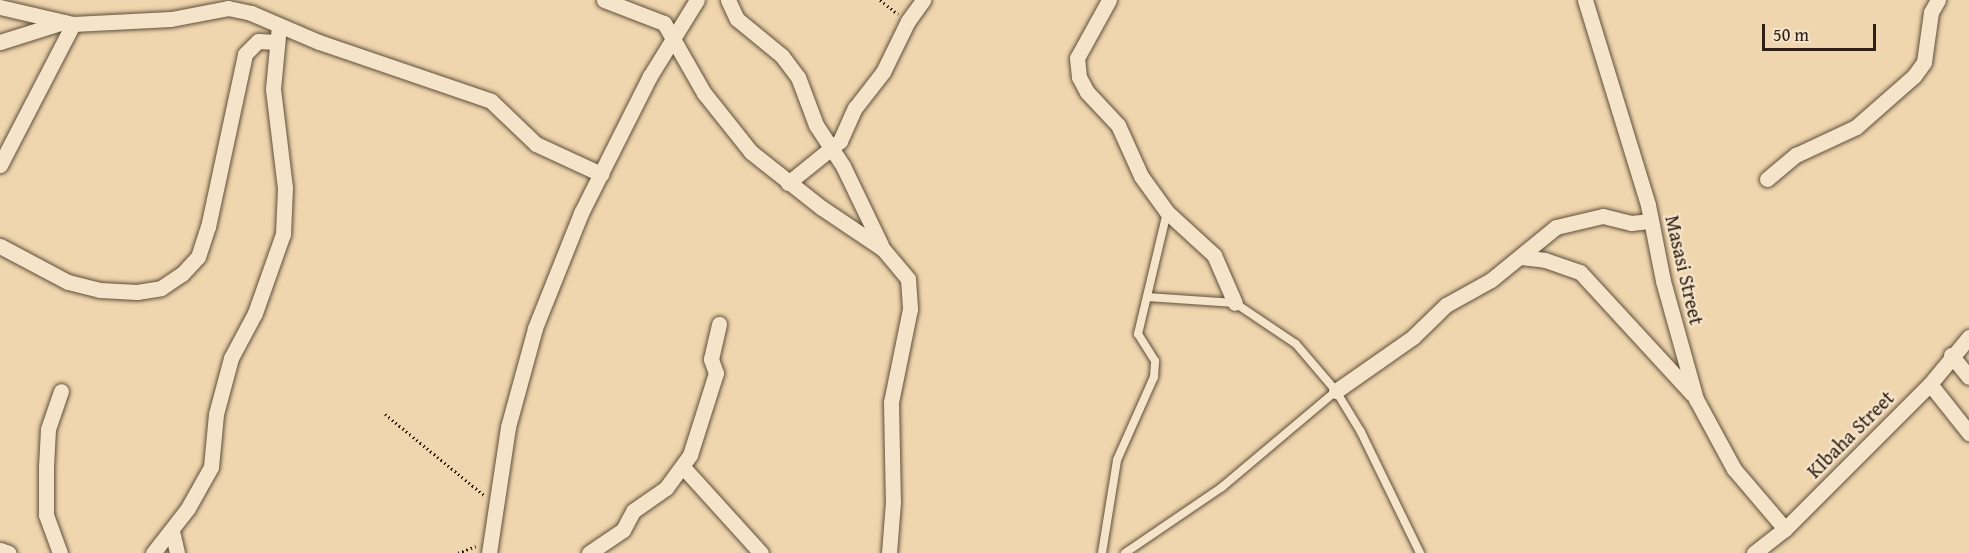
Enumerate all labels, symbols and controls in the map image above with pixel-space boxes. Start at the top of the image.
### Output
scale bar [1765,12,1879,50]
text: 50 m [1773,21,1809,48]
street label: Masasi Street [1661,213,1709,327]
street label: KIbaha Street [1801,385,1899,483]

